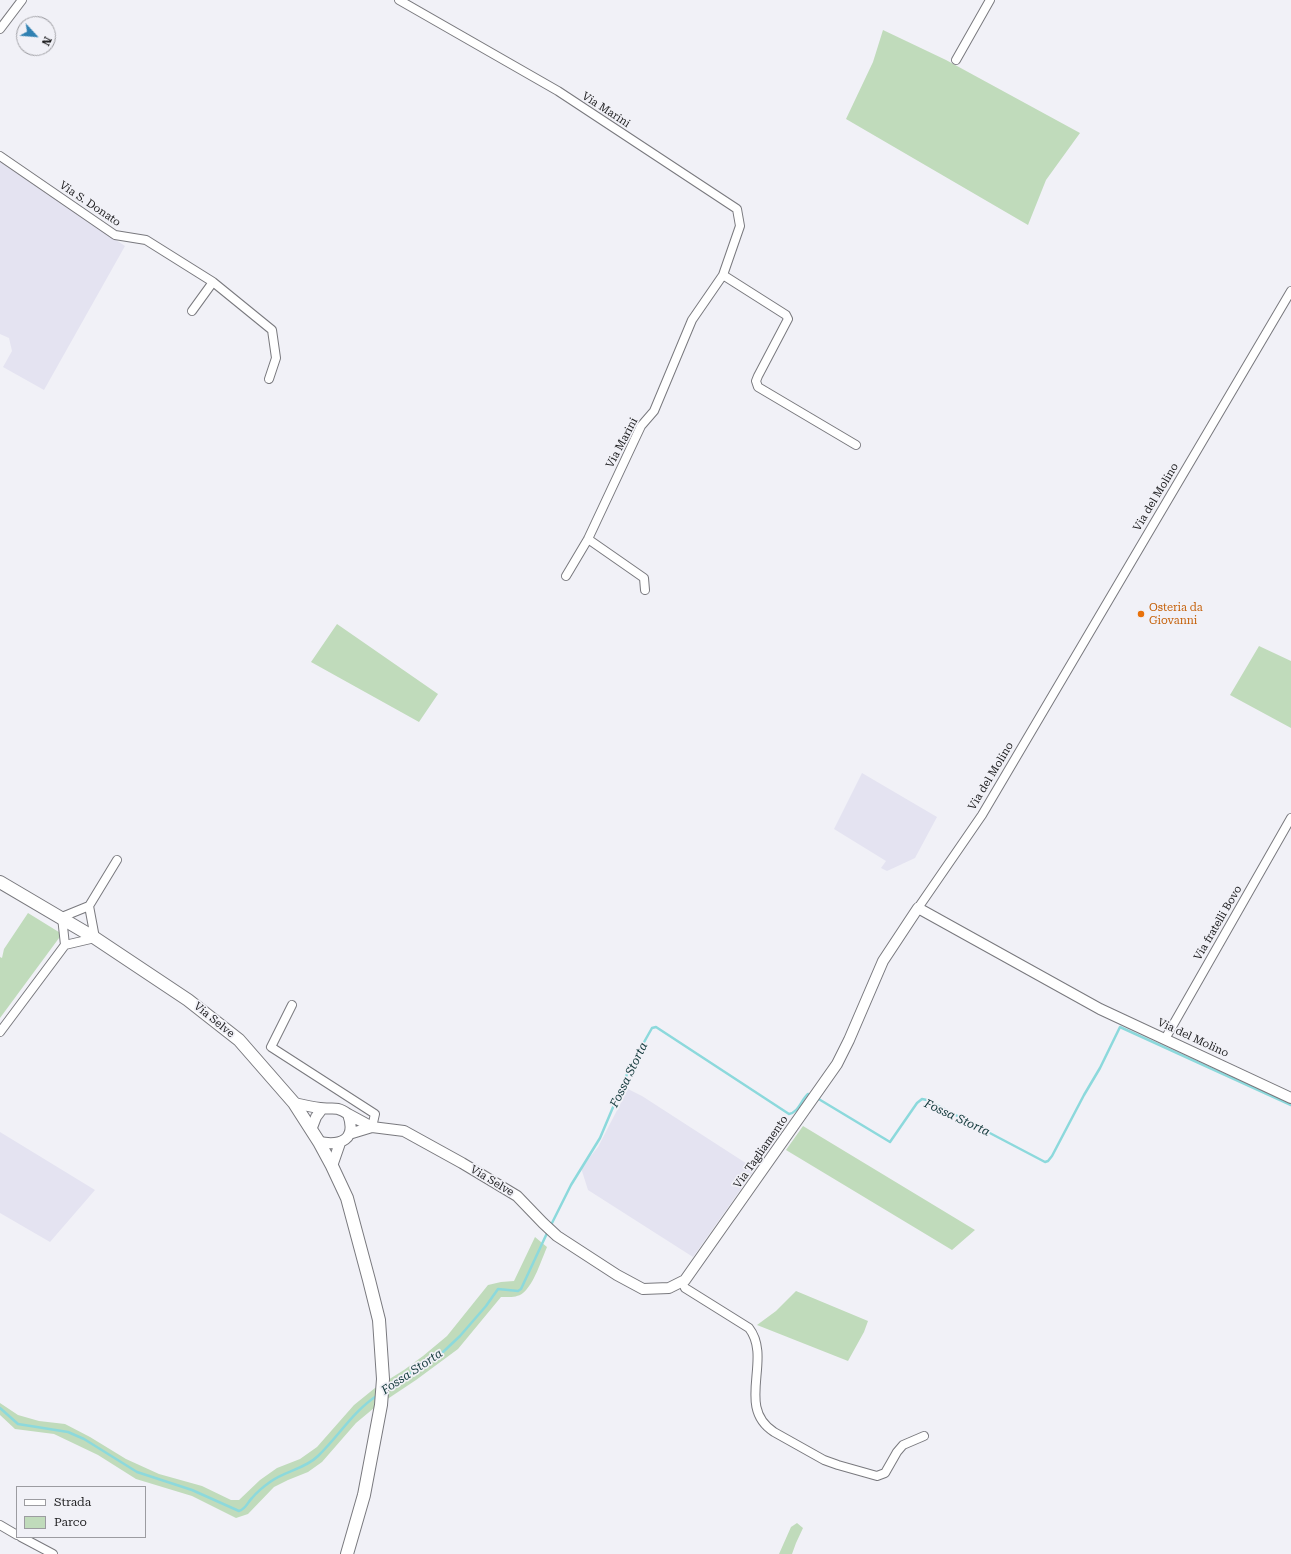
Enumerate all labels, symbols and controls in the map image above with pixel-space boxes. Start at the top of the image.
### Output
north arrow [16,16,56,56]
text: N [39,34,54,48]
street label: Via Marini [579,90,633,130]
street label: Via S. Donato [57,179,123,229]
street label: Via Marini [603,416,641,470]
street label: Via del Molino [1131,461,1181,533]
place label: Osteria da Giovanni [1149,601,1203,627]
marker: Osteria da Giovanni [1136,609,1146,619]
street label: Via del Molino [966,740,1016,812]
street label: Via fratelli Bovo [1191,883,1245,963]
street label: Via Selve [191,1000,237,1040]
street label: Via del Molino [1155,1016,1231,1060]
water label: Fossa Storta [607,1040,651,1110]
water label: Fossa Storta [922,1097,992,1139]
street label: Via Tagliamento [731,1113,791,1191]
street label: Via Selve [468,1163,516,1199]
water label: Fossa Storta [379,1346,445,1398]
legend [16,1486,146,1538]
text: Strada [54,1495,91,1509]
text: Parco [54,1515,87,1529]

